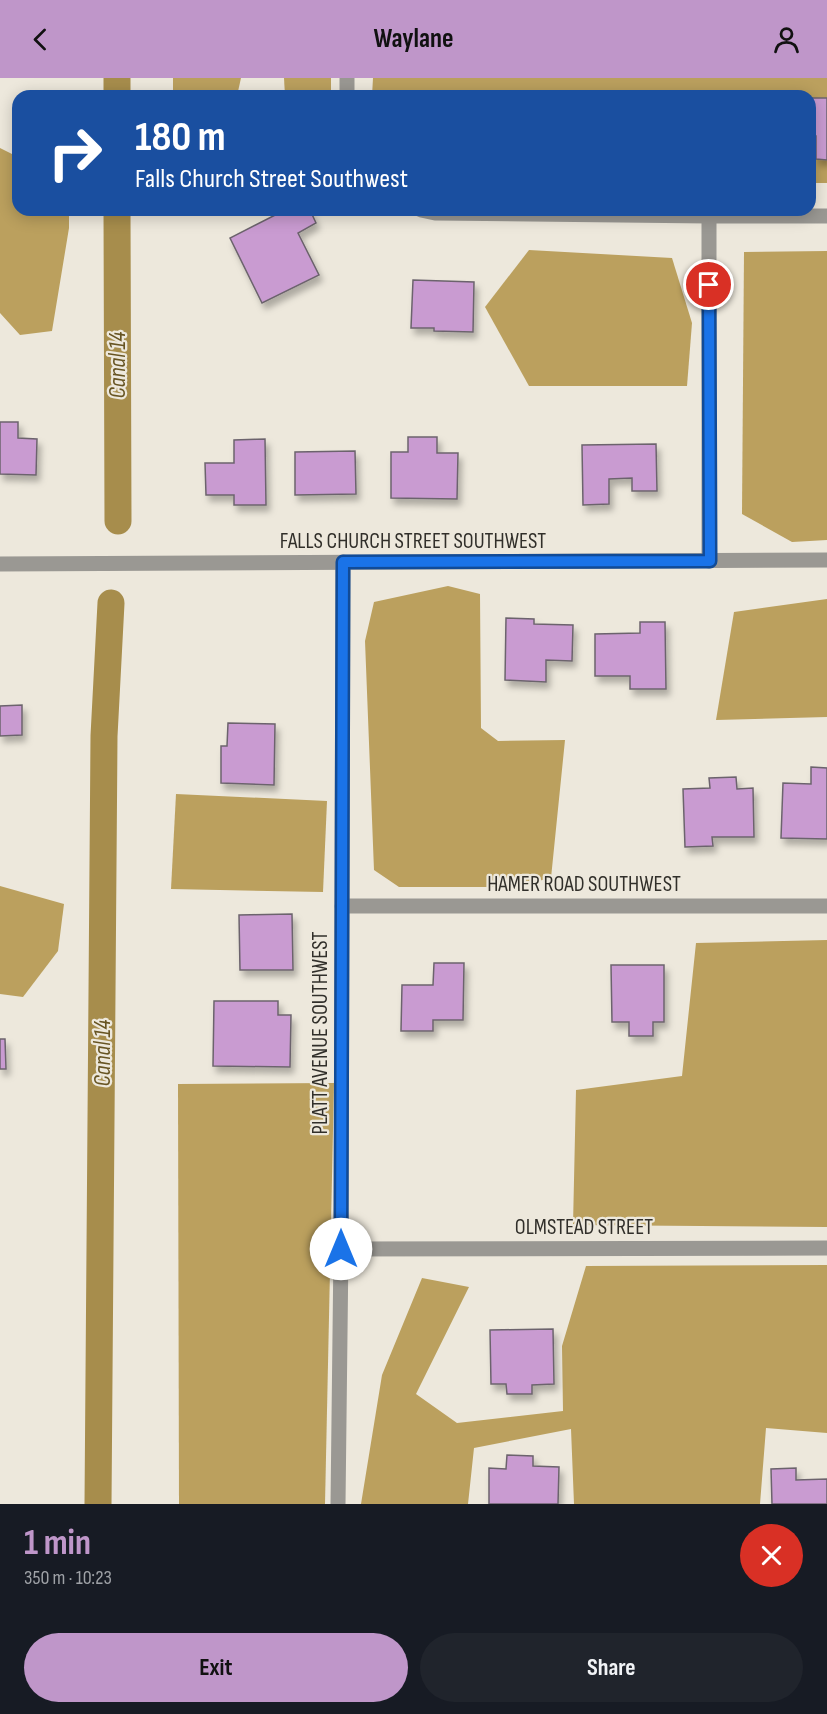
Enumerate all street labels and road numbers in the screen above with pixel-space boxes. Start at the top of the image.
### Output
street label: FALLS CHURCH STREET SOUTHWEST [280,528,546,555]
street label: HAMER ROAD SOUTHWEST [487,871,681,898]
street label: PLATT AVENUE SOUTHWEST [307,932,334,1134]
street label: OLMSTEAD STREET [515,1214,653,1241]

